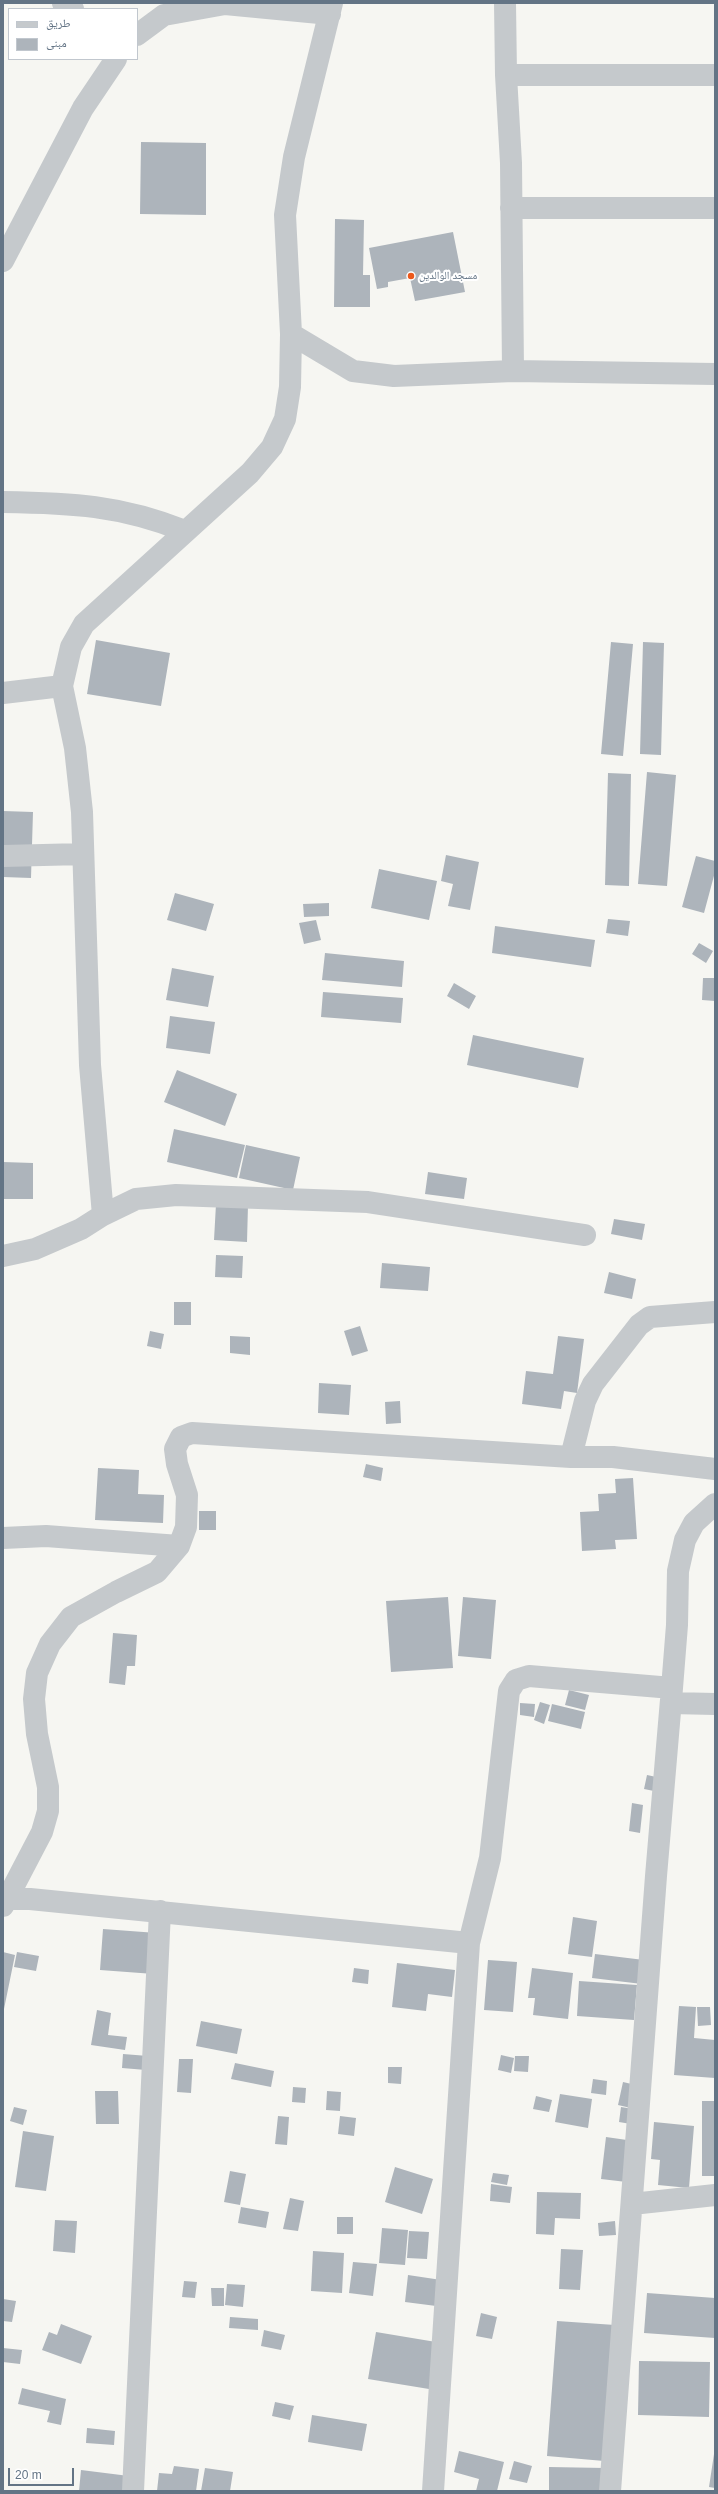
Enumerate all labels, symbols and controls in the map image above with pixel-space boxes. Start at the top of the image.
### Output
legend [8,8,138,60]
text: طريق [46,16,71,30]
text: مبنى [46,36,67,50]
place label: مسجد الوالدين [419,269,477,283]
marker: مسجد الوالدين [406,271,416,281]
scale bar [10,2460,76,2486]
text: 20 m [15,2468,42,2482]

